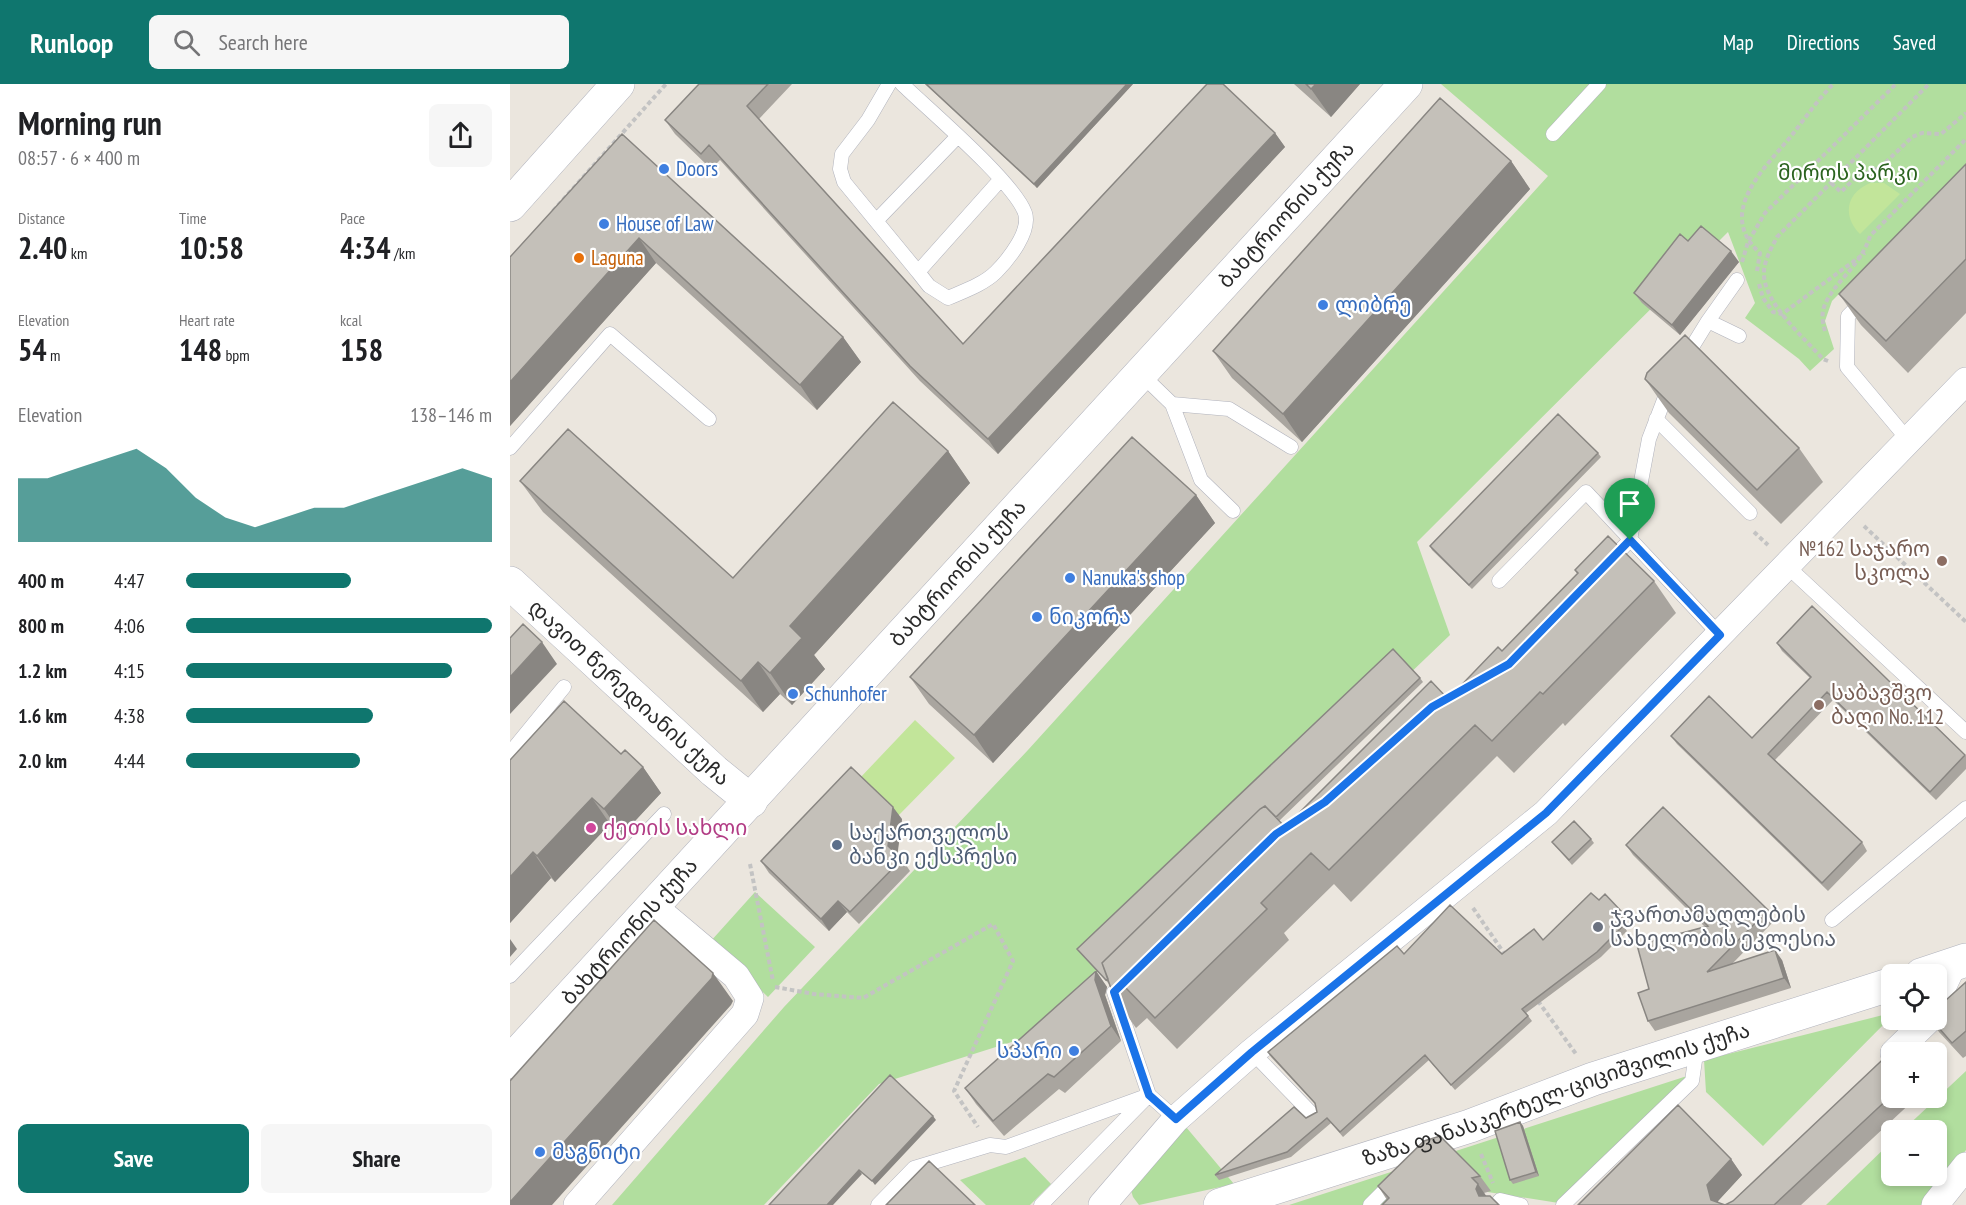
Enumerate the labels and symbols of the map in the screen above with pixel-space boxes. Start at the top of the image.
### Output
street label: ბახტრიონის ქუჩა [1212,135,1360,294]
place label: Doors [676,155,718,182]
park label: მიროს პარკი [1778,159,1918,186]
marker: Doors [657,162,671,176]
place label: House of Law [616,210,714,237]
marker: House of Law [597,217,611,231]
place label: Laguna [591,244,644,271]
marker: Laguna [572,251,586,265]
place label: ლიბრე [1335,291,1412,318]
marker: ლიბრე [1316,298,1330,312]
pin [1604,478,1655,540]
street label: ბახტრიონის ქუჩა [883,494,1032,652]
place label: №162 საჯარო სკოლა [1799,535,1930,586]
marker: №162 საჯარო სკოლა [1935,554,1949,568]
place label: Nanuka's shop [1082,564,1185,591]
marker: Nanuka's shop [1063,571,1077,585]
street label: დავით წერედიანის ქუჩა [523,593,735,791]
place label: ნიკორა [1049,603,1131,630]
marker: ნიკორა [1030,610,1044,624]
place label: საბავშვო ბაღი No. 112 [1831,679,1944,730]
place label: Schunhofer [805,680,887,707]
marker: Schunhofer [786,687,800,701]
marker: საბავშვო ბაღი No. 112 [1812,698,1826,712]
place label: ქეთის სახლი [603,814,747,841]
place label: საქართველოს ბანკი ექსპრესი [849,819,1017,870]
marker: ქეთის სახლი [584,821,598,835]
marker: საქართველოს ბანკი ექსპრესი [830,838,844,852]
street label: ბახტრიონის ქუჩა [555,852,703,1010]
place label: ჯვართამაღლების სახელობის ეკლესია [1610,901,1836,952]
marker: ჯვართამაღლების სახელობის ეკლესია [1591,920,1605,934]
street label: ზაზა ფანასკერტელ-ციციშვილის ქუჩა [1359,1016,1753,1172]
place label: სპარი [997,1037,1062,1064]
marker: სპარი [1067,1044,1081,1058]
place label: მაგნიტი [552,1138,641,1165]
marker: მაგნიტი [533,1145,547,1159]

